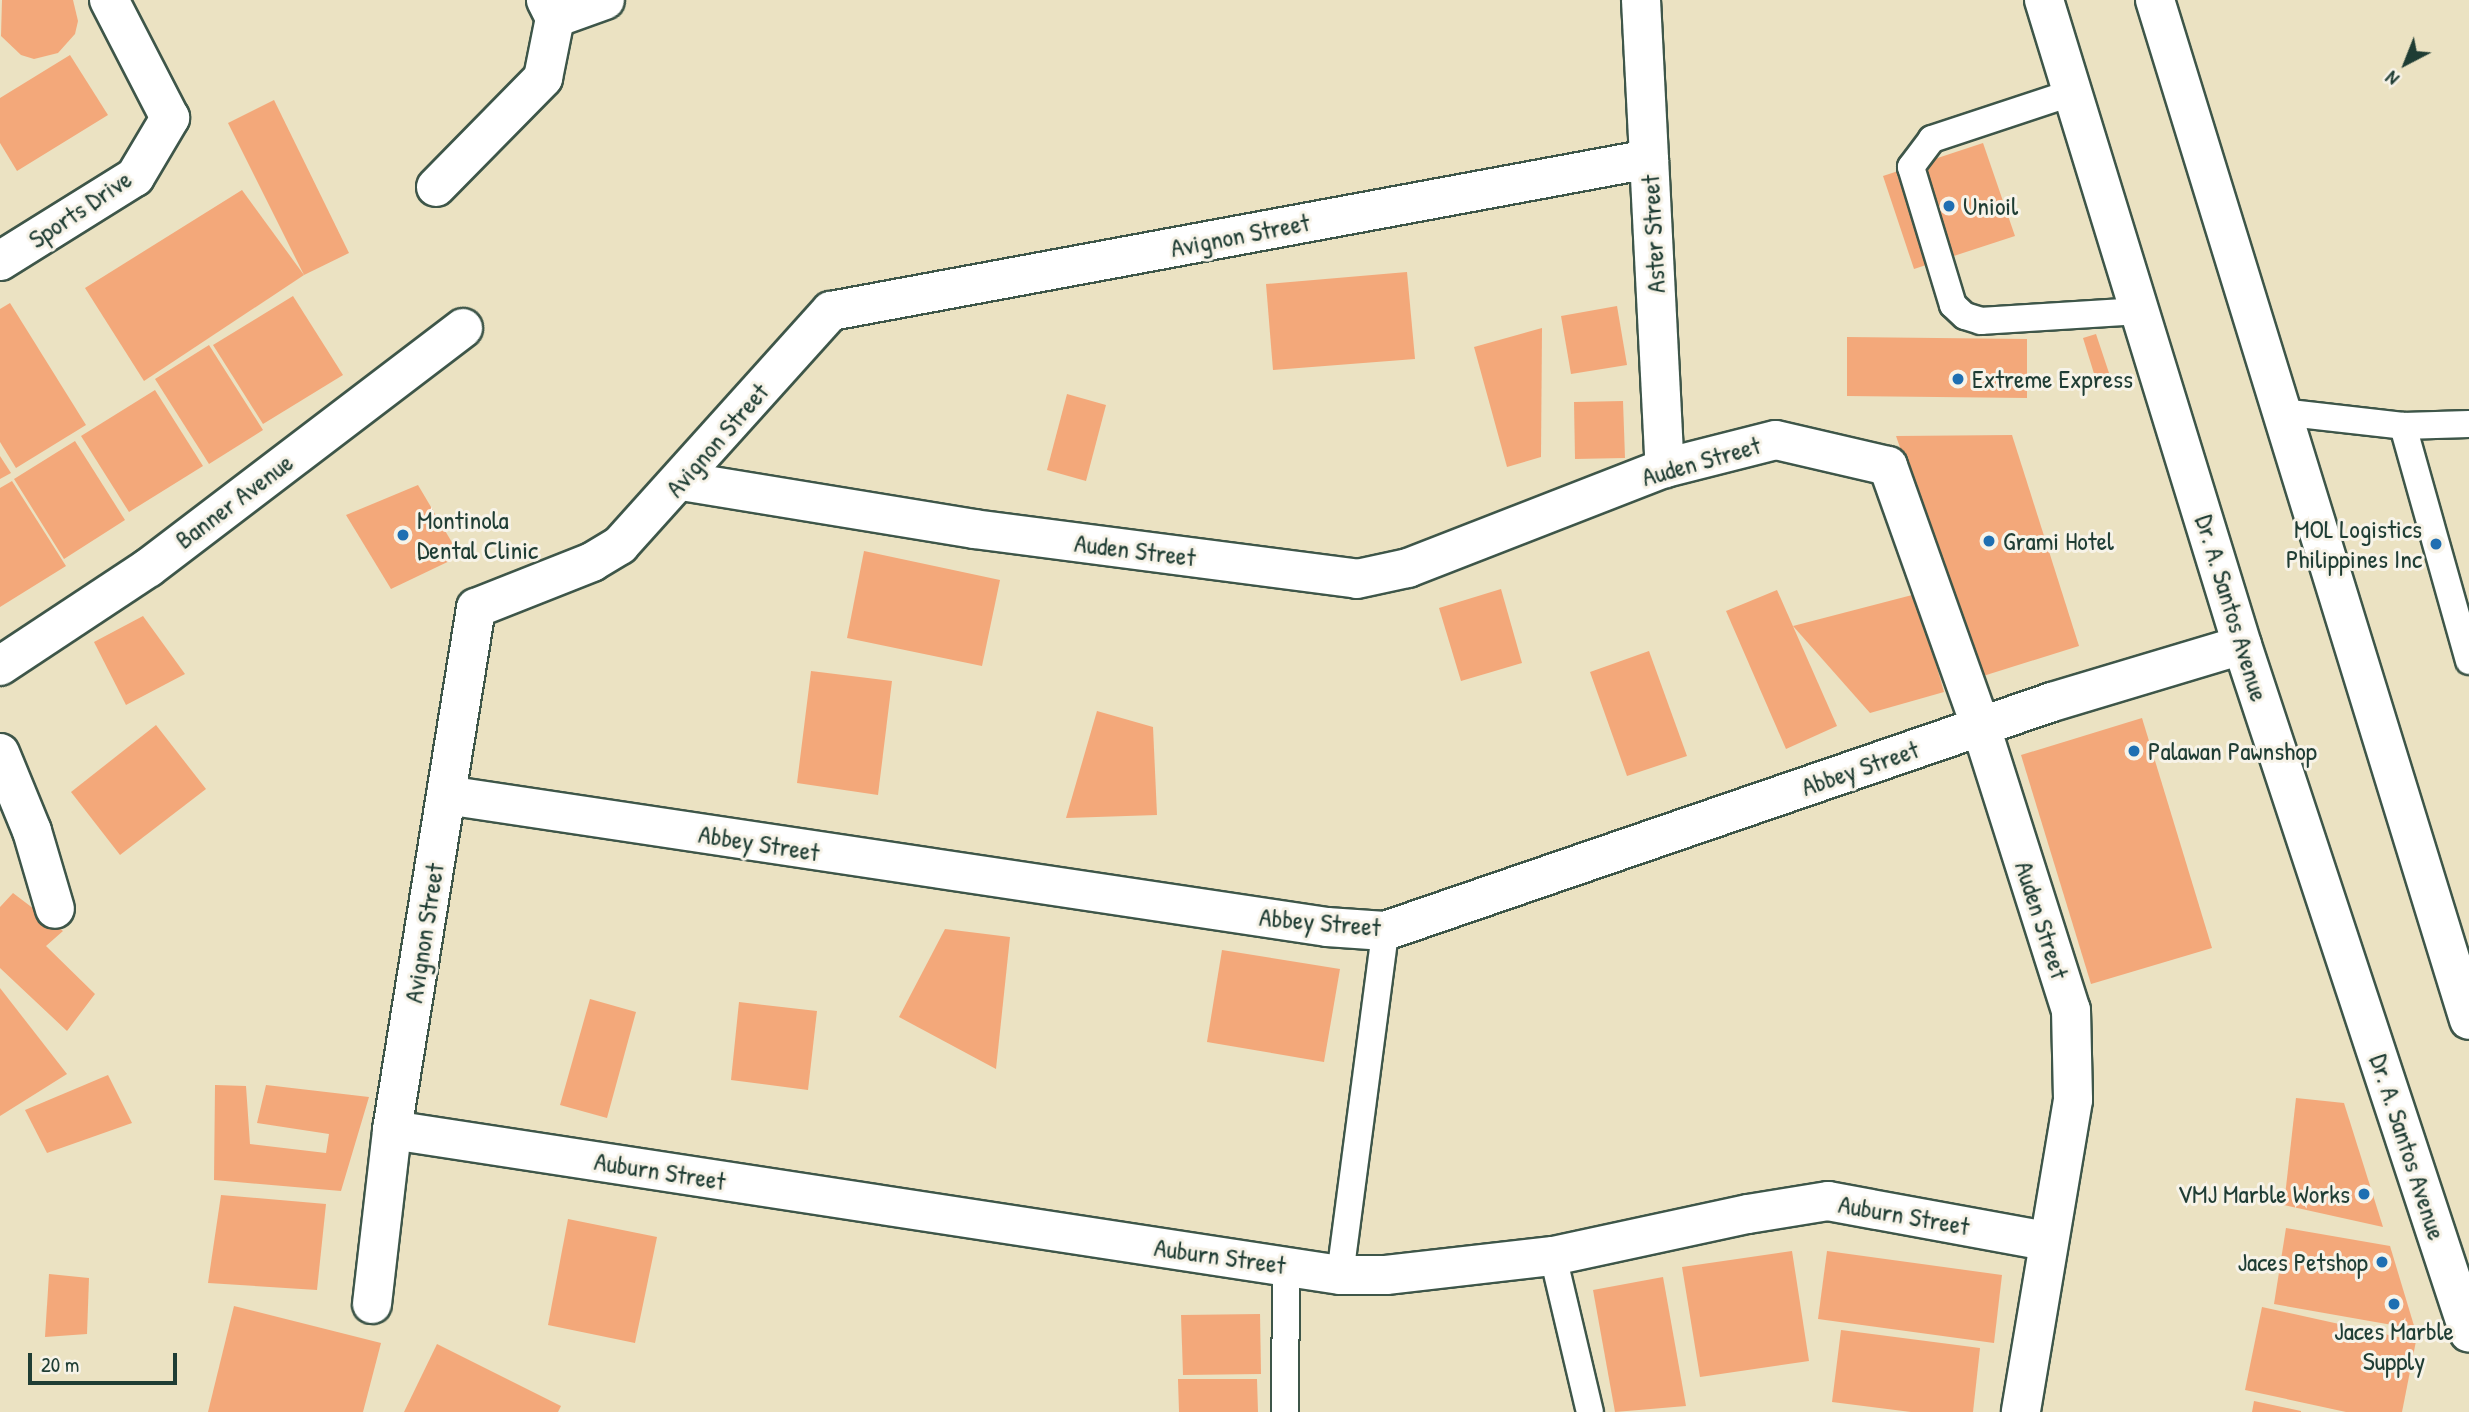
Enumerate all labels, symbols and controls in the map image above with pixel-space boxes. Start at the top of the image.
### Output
north arrow [2371,28,2441,98]
text: N [2379,66,2404,92]
street label: Sports Drive [23,163,137,255]
street label: Aster Street [1634,174,1672,294]
place label: Unioil [1963,190,2018,222]
marker: Unioil [1941,198,1957,214]
street label: Avignon Street [1168,206,1312,264]
place label: Extreme Express [1972,363,2133,395]
marker: Extreme Express [1950,371,1966,387]
street label: Avignon Street [659,377,775,503]
street label: Auden Street [1638,429,1764,493]
street label: Banner Avenue [169,447,299,555]
place label: Montinola Dental Clinic [417,504,538,566]
street label: Dr. A. Santos Avenue [2189,511,2275,705]
place label: MOL Logistics Philippines Inc [2286,513,2422,574]
place label: Grami Hotel [2003,525,2114,557]
marker: Montinola Dental Clinic [395,527,411,543]
street label: Auden Street [1073,527,1197,573]
marker: Grami Hotel [1981,533,1997,549]
marker: MOL Logistics Philippines Inc [2428,536,2444,552]
street label: Abbey Street [1797,733,1923,803]
place label: Palawan Pawnshop [2148,735,2317,767]
marker: Palawan Pawnshop [2126,743,2142,759]
street label: Abbey Street [696,818,822,868]
street label: Auden Street [2008,857,2076,983]
street label: Avignon Street [398,861,450,1005]
street label: Abbey Street [1258,901,1382,943]
street label: Dr. A. Santos Avenue [2363,1050,2453,1244]
street label: Auburn Street [592,1145,728,1197]
place label: VMJ Marble Works [2177,1178,2350,1210]
marker: VMJ Marble Works [2356,1186,2372,1202]
street label: Auburn Street [1836,1188,1972,1242]
street label: Auburn Street [1152,1231,1288,1281]
place label: Jaces Petshop [2237,1246,2368,1278]
marker: Jaces Petshop [2374,1254,2390,1270]
marker: Jaces Marble Supply [2386,1296,2402,1312]
place label: Jaces Marble Supply [2334,1315,2454,1376]
scale bar [32,1338,180,1382]
text: 20 m [41,1350,79,1379]

